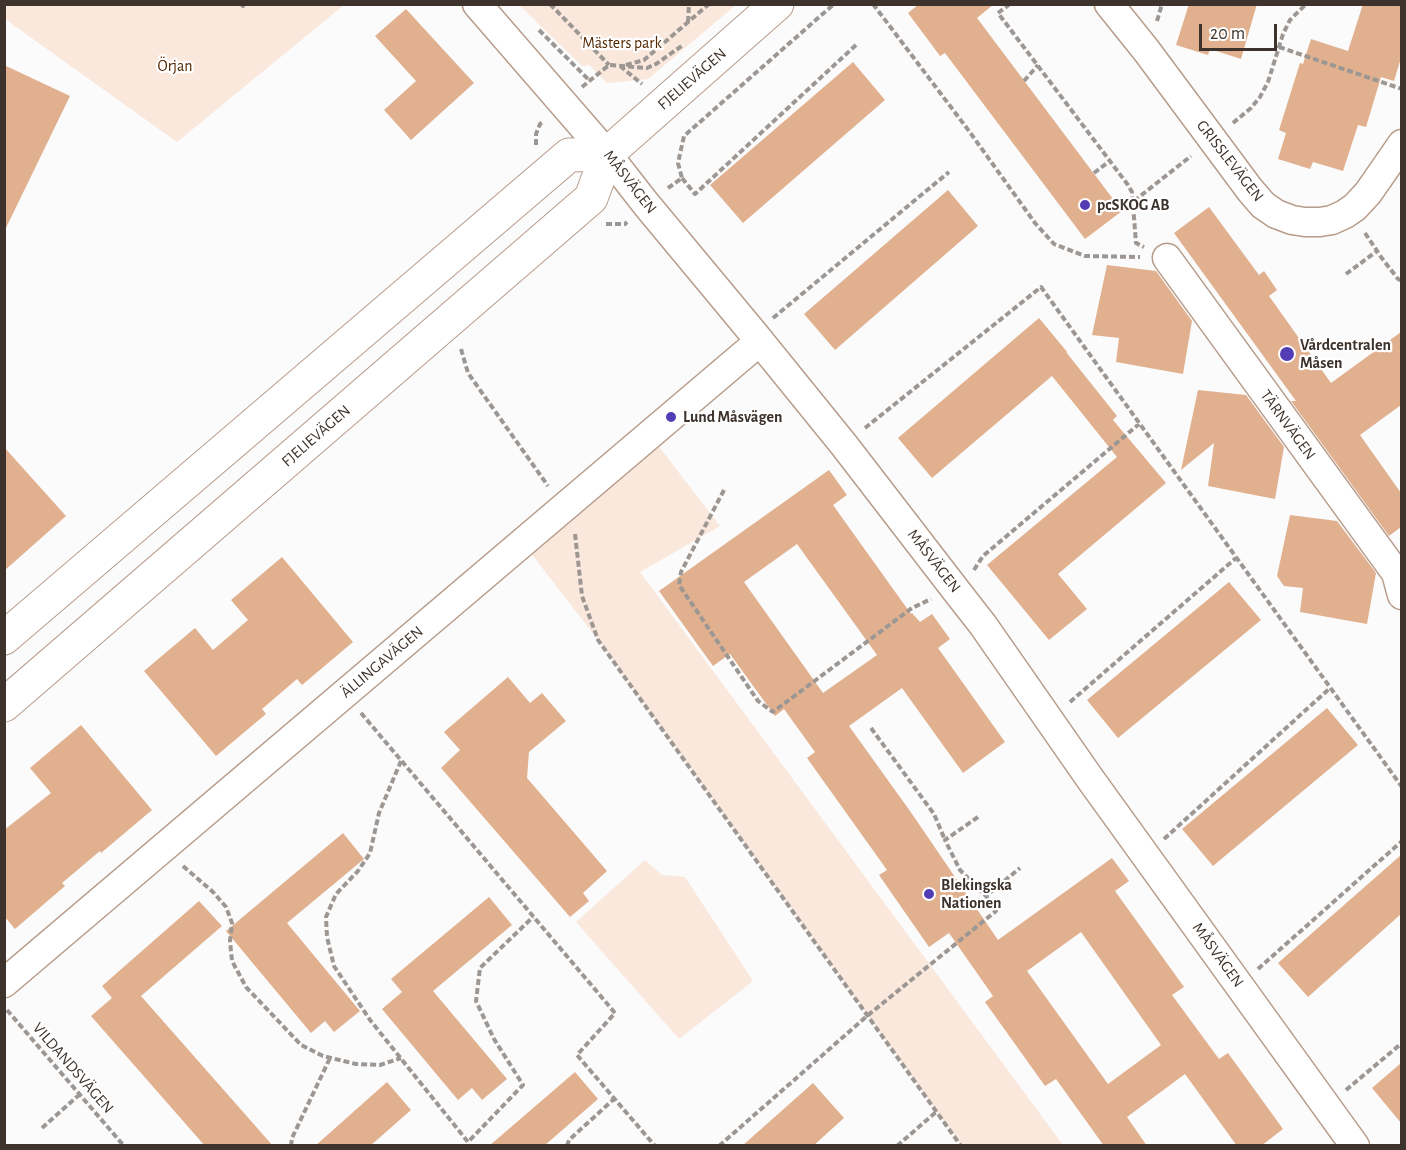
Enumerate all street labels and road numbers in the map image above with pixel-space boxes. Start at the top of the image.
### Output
street label: FJELIEVÄGEN [654,44,730,114]
street label: GRISSLEVÄGEN [1192,116,1268,206]
street label: MÅSVÄGEN [599,146,661,218]
street label: TÄRNVÄGEN [1256,386,1320,464]
street label: FJELIEVÄGEN [278,401,354,471]
street label: MÅSVÄGEN [903,525,965,597]
street label: ÄLLINGAVÄGEN [337,622,427,702]
street label: MÅSVÄGEN [1188,919,1248,991]
street label: VILDANDSVÄGEN [28,1019,118,1117]

